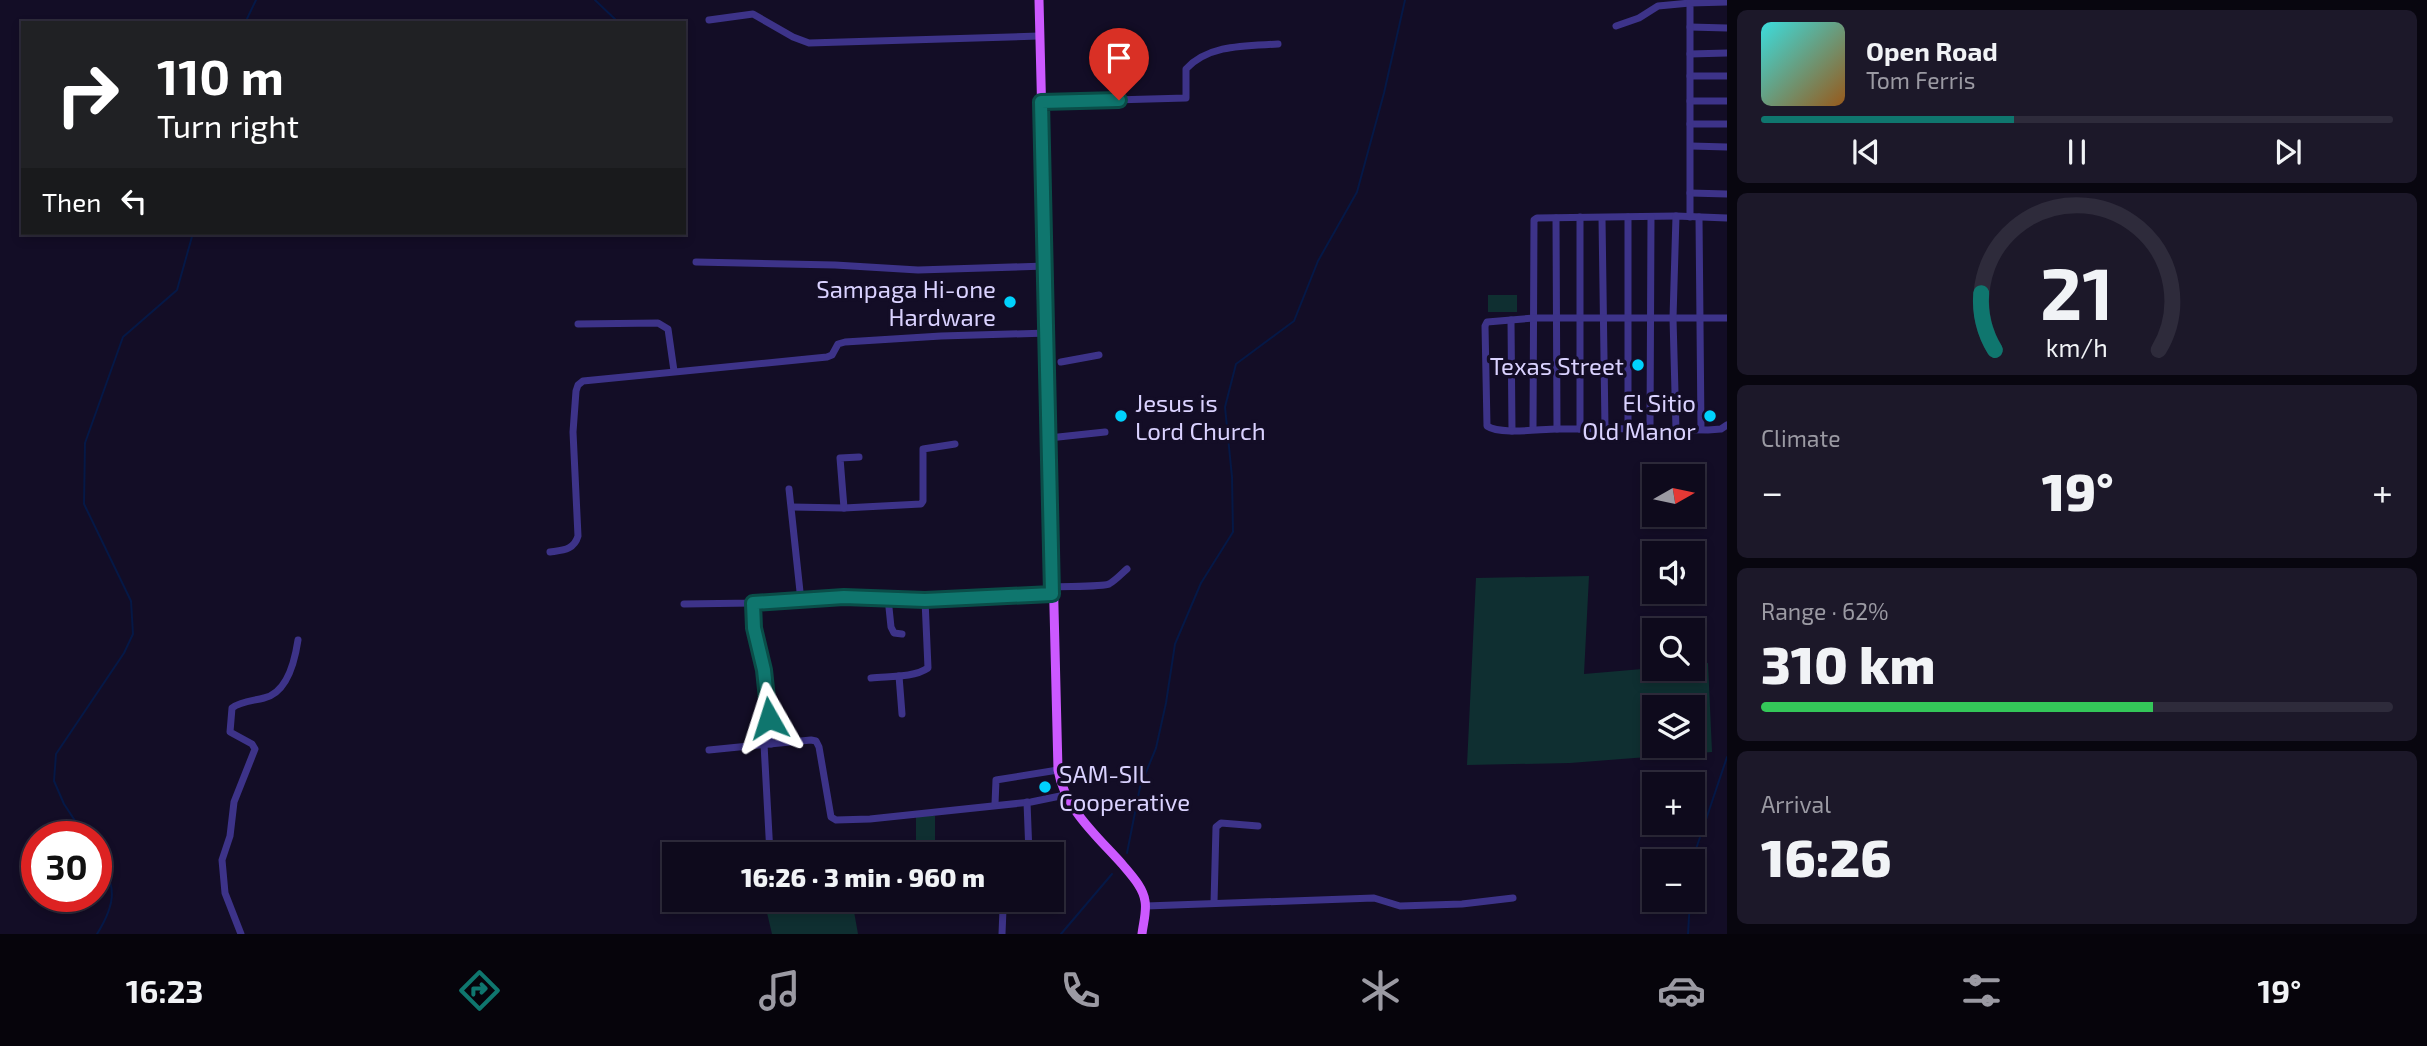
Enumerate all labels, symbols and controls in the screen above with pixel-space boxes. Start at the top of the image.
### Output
pin [1089,28,1149,100]
text: Open Road [1866,35,1998,66]
icon: arrive [1100,39,1138,77]
text: 110 m [157,46,284,105]
icon: right [42,49,133,140]
text: Tom Ferris [1866,66,1975,94]
text: Turn right [157,106,299,144]
icon: previous [1847,133,1885,171]
icon: pause [2058,133,2096,171]
icon: next [2269,133,2307,171]
icon: left [115,182,153,220]
text: Then [42,186,101,217]
text: 21 [2040,247,2114,335]
place label: Sampaga Hi-one Hardware [816,274,996,331]
marker: Sampaga Hi-one Hardware [1002,294,1018,310]
text: km/h [2046,332,2108,362]
place label: Texas Street [1490,351,1624,380]
marker: Texas Street [1630,357,1646,373]
place label: Jesus is Lord Church [1135,388,1266,445]
place label: El Sitio Old Manor [1582,388,1696,445]
marker: Jesus is Lord Church [1113,408,1129,424]
marker: El Sitio Old Manor [1702,408,1718,424]
text: Climate [1761,424,1841,452]
text: 19° [2042,459,2114,521]
north arrow [1642,464,1704,527]
map controls [1642,464,1705,912]
text: − [1761,468,1783,514]
text: + [2372,468,2393,514]
button: sound [1642,541,1705,604]
text: Range · 62% [1761,597,1889,625]
button: search [1642,618,1705,681]
text: 310 km [1761,632,1935,694]
position arrow [732,681,806,755]
button: layers [1642,695,1705,758]
place label: SAM-SIL Cooperative [1059,759,1190,816]
button: + [1642,772,1705,835]
marker: SAM-SIL Cooperative [1037,779,1053,795]
text: Arrival [1761,790,1831,818]
speed limit sign: 30 [21,821,112,912]
text: 16:26 [1761,825,1892,887]
button: − [1642,849,1705,912]
text: 16:26 · 3 min · 960 m [741,861,985,892]
icon: directions [455,966,504,1015]
icon: music [755,966,804,1015]
icon: phone [1056,966,1105,1015]
icon: climate [1356,966,1405,1015]
icon: car [1657,966,1706,1015]
icon: filters [1957,966,2006,1015]
text: 16:23 [126,971,203,1009]
text: 19° [2257,971,2301,1009]

